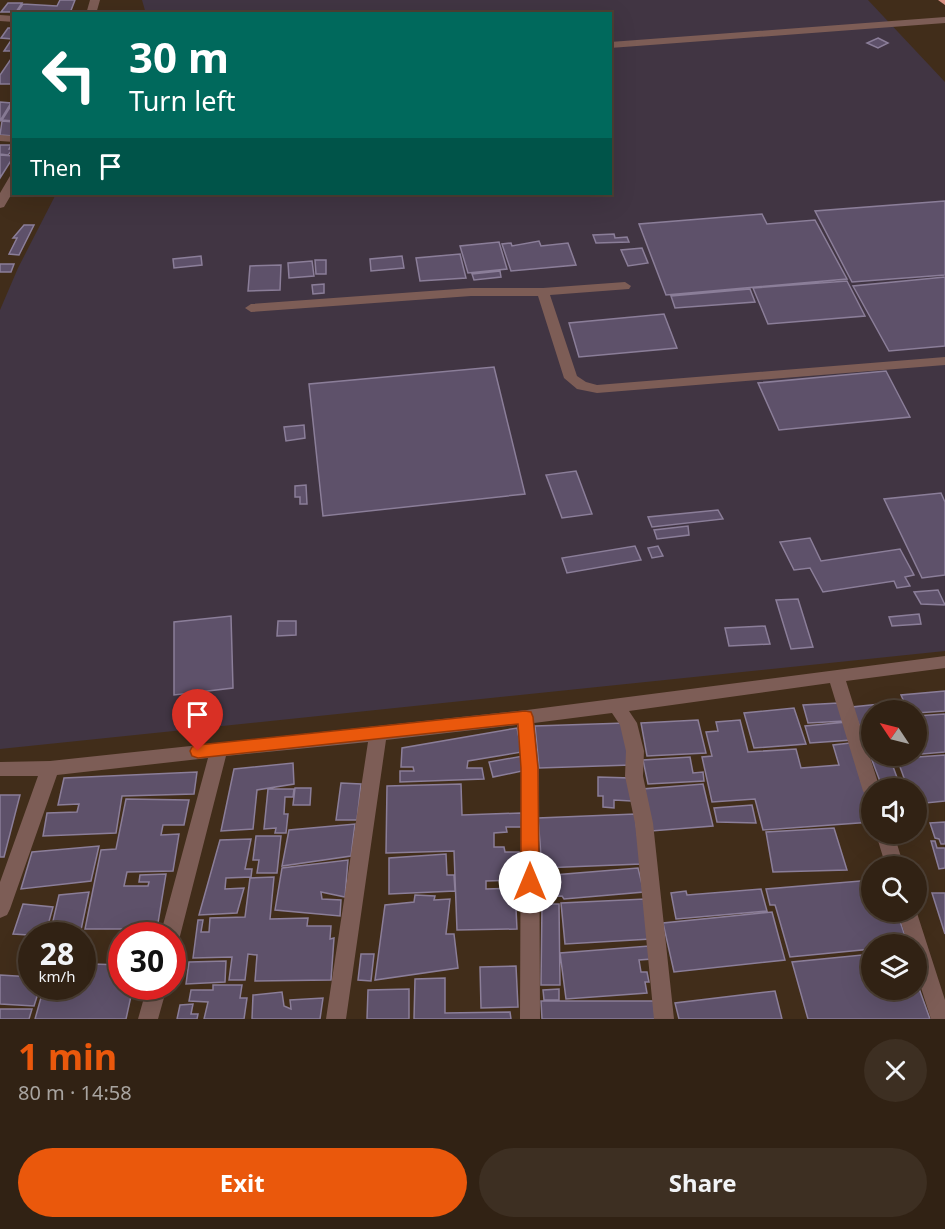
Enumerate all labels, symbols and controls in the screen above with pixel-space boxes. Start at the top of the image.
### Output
text: 30 m [129,28,229,85]
icon: left [30,36,108,114]
text: Turn left [129,82,235,119]
icon: arrive [94,150,127,183]
text: Then [30,152,82,182]
pin [172,689,223,751]
icon: arrive [181,698,214,731]
north arrow [861,700,927,766]
map controls [861,700,927,1000]
button: sound [861,778,927,844]
position arrow [498,850,562,914]
button: search [861,856,927,922]
speed limit sign: 30 [108,922,186,1000]
text: 28 [40,933,74,974]
button: layers [861,934,927,1000]
text: km/h [39,966,75,986]
text: 1 min [18,1032,117,1081]
button: close [864,1039,927,1102]
text: 80 m · 14:58 [18,1079,132,1106]
button: Exit [18,1148,467,1217]
button: Share [479,1148,927,1217]

